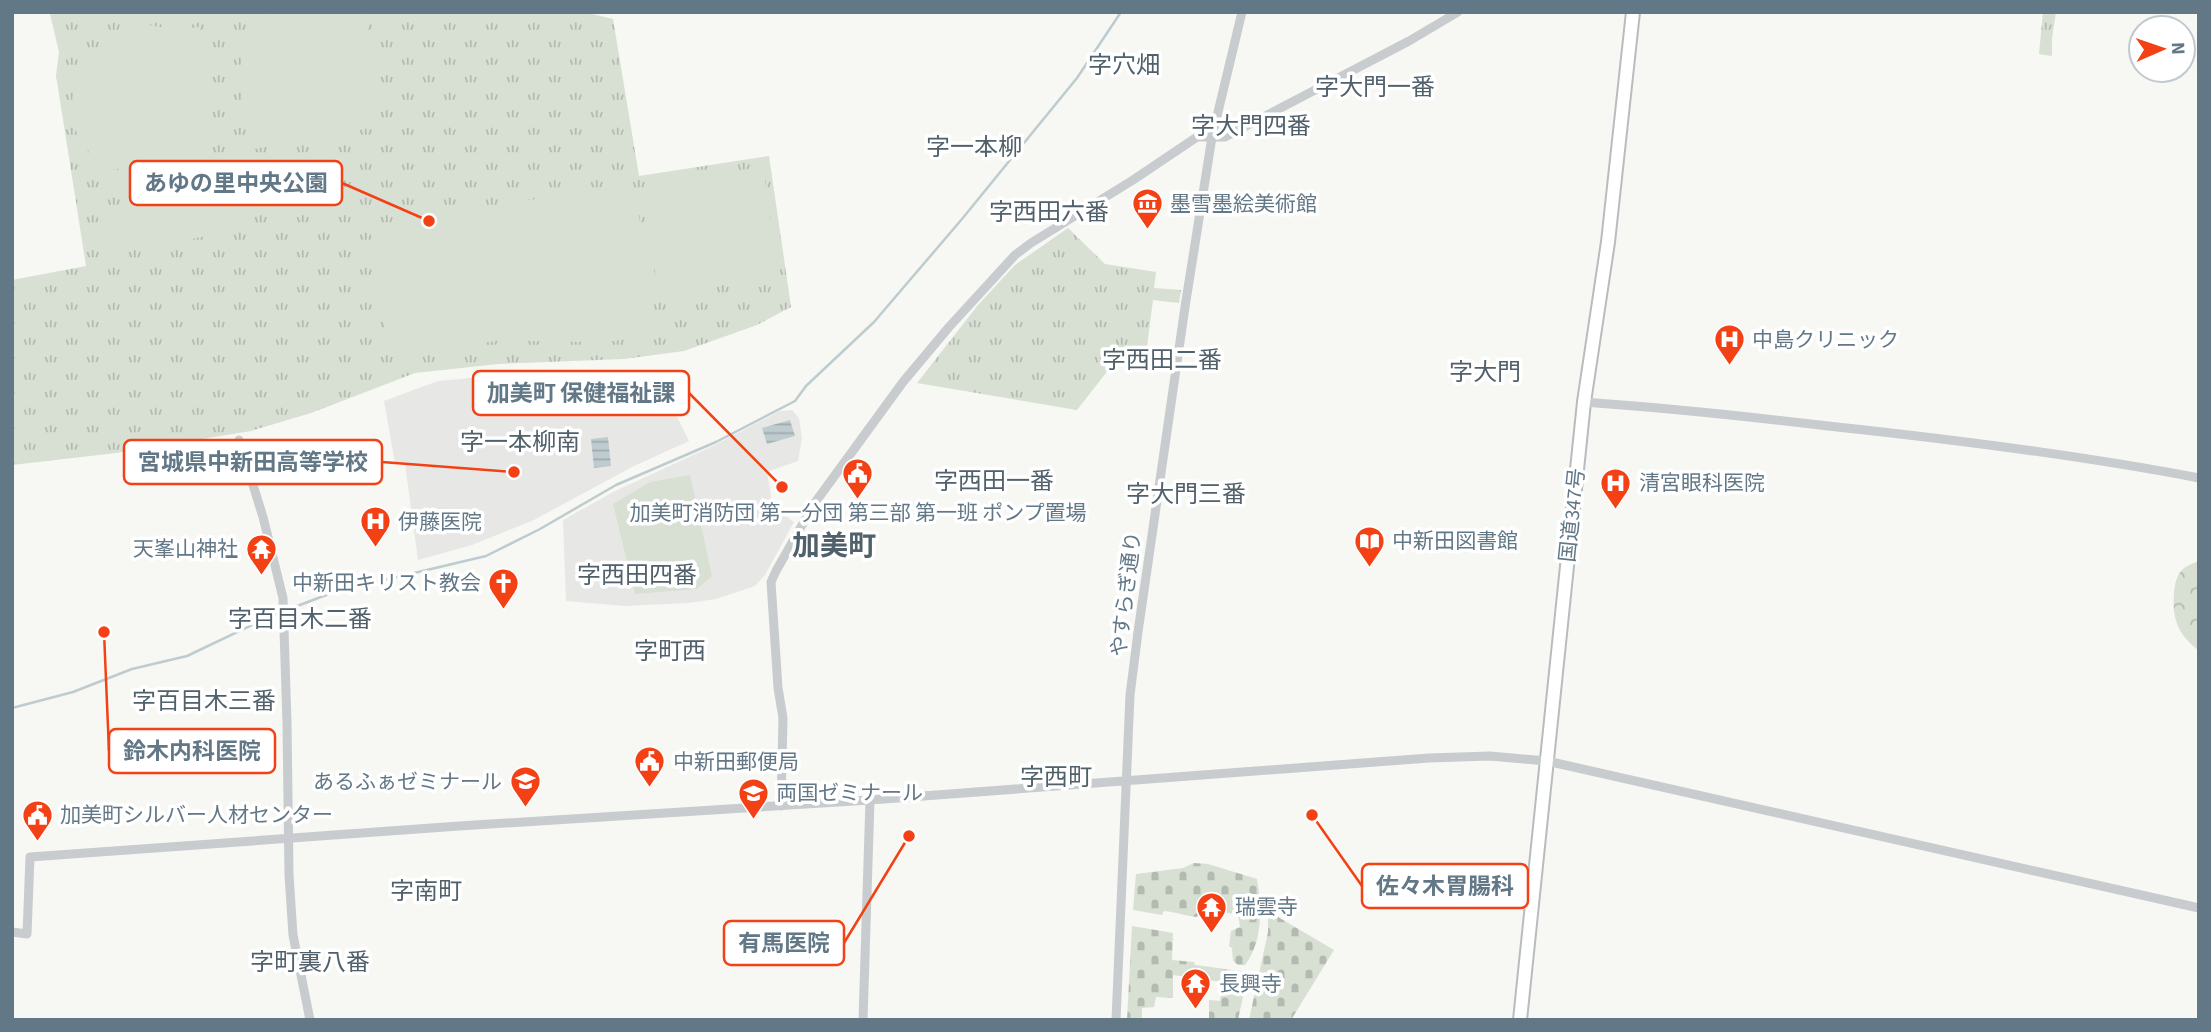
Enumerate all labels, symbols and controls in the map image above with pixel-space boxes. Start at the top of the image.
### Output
north arrow [2127,14,2197,84]
text: N [2164,42,2191,55]
district label: 字穴畑 [1088,48,1160,83]
district label: 字大門一番 [1315,70,1435,105]
district label: 字大門四番 [1191,109,1311,144]
district label: 字一本柳 [926,130,1022,165]
callout: あゆの里中央公園 [130,161,342,205]
text: あゆの里中央公園 [144,167,328,200]
museum icon: 墨雪墨絵美術館 [1130,187,1164,231]
place label: 墨雪墨絵美術館 [1170,189,1317,219]
district label: 字西田六番 [989,195,1109,230]
hospital icon: 中島クリニック [1712,323,1746,367]
place label: 中島クリニック [1752,325,1899,355]
district label: 字西田二番 [1102,343,1222,378]
district label: 字大門 [1449,355,1521,390]
callout: 加美町 保健福祉課 [473,371,689,415]
text: 加美町 保健福祉課 [487,377,675,410]
district label: 字一本柳南 [460,425,580,460]
callout: 宮城県中新田高等学校 [124,440,382,484]
text: 宮城県中新田高等学校 [138,446,368,479]
public building icon: 加美町消防団 第一分団 第三部 第一班 ポンプ置場 [841,456,875,500]
district label: 字西田一番 [934,464,1054,499]
hospital icon: 清宮眼科医院 [1599,466,1633,510]
street label: 国道347号 [1552,467,1592,563]
place label: 清宮眼科医院 [1639,468,1765,498]
district label: 字大門三番 [1126,477,1246,512]
place label: 加美町消防団 第一分団 第三部 第一班 ポンプ置場 [629,498,1087,528]
hospital icon: 伊藤医院 [358,505,392,549]
place label: 伊藤医院 [398,507,482,537]
library icon: 中新田図書館 [1352,524,1386,568]
district label: 加美町 [792,526,876,566]
place label: 中新田図書館 [1392,526,1518,556]
street label: やすらぎ通り [1103,530,1149,658]
temple icon: 天峯山神社 [244,532,278,576]
place label: 天峯山神社 [133,534,238,564]
district label: 字西田四番 [577,558,697,593]
church icon: 中新田キリスト教会 [487,566,521,610]
place label: 中新田キリスト教会 [292,568,481,598]
district label: 字百目木二番 [228,602,372,637]
district label: 字町西 [634,634,706,669]
district label: 字百目木三番 [132,684,276,719]
callout: 鈴木内科医院 [109,729,275,773]
text: 鈴木内科医院 [123,735,261,768]
public building icon: 中新田郵便局 [633,745,667,789]
place label: 中新田郵便局 [673,747,799,777]
district label: 字西町 [1020,760,1092,795]
school or university icon: あるふぁゼミナール [508,765,542,809]
place label: あるふぁゼミナール [313,767,502,797]
school or university icon: 両国ゼミナール [736,776,770,820]
place label: 両国ゼミナール [776,778,923,808]
public building icon: 加美町シルバー人材センター [20,798,54,842]
place label: 加美町シルバー人材センター [60,800,333,830]
callout: 佐々木胃腸科 [1362,864,1528,908]
text: 佐々木胃腸科 [1376,870,1514,903]
district label: 字南町 [390,874,462,909]
temple icon: 瑞雲寺 [1195,890,1229,934]
place label: 瑞雲寺 [1235,892,1298,922]
callout: 有馬医院 [724,921,844,965]
text: 有馬医院 [738,927,830,960]
district label: 字町裏八番 [250,945,370,980]
temple icon: 長興寺 [1179,967,1213,1011]
place label: 長興寺 [1219,969,1282,999]

